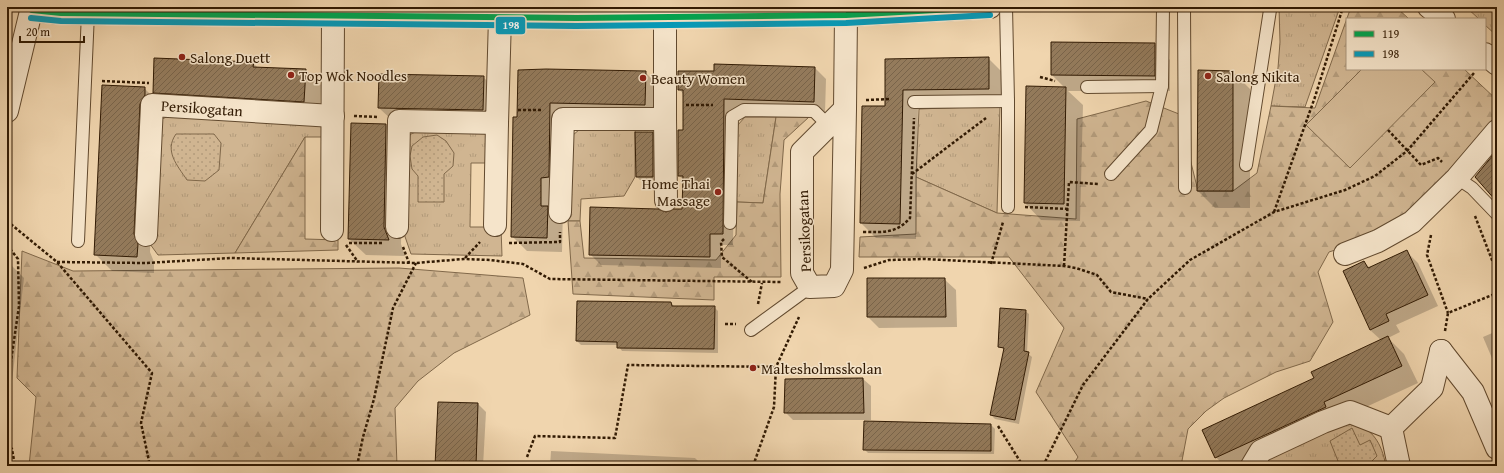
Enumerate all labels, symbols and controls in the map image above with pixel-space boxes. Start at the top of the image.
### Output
line badge: 198 [495,16,526,35]
text: 198 [502,17,520,33]
scale bar [20,18,84,44]
legend [1346,18,1486,70]
text: 20 m [26,23,50,40]
text: 119 [1382,25,1400,42]
text: 198 [1382,45,1400,62]
place label: Salong Duett [190,47,271,68]
marker: Salong Duett [177,52,187,62]
place label: Top Wok Noodles [299,65,407,86]
place label: Salong Nikita [1216,66,1300,87]
place label: Beauty Women [651,68,746,89]
marker: Top Wok Noodles [286,70,296,80]
marker: Salong Nikita [1203,71,1213,81]
marker: Beauty Women [638,73,648,83]
street label: Persikogatan [160,95,244,121]
place label: Home Thai Massage [642,173,710,211]
marker: Home Thai Massage [713,187,723,197]
street label: Persikogatan [792,189,816,272]
place label: Maltesholmsskolan [761,358,883,379]
marker: Maltesholmsskolan [748,363,758,373]

